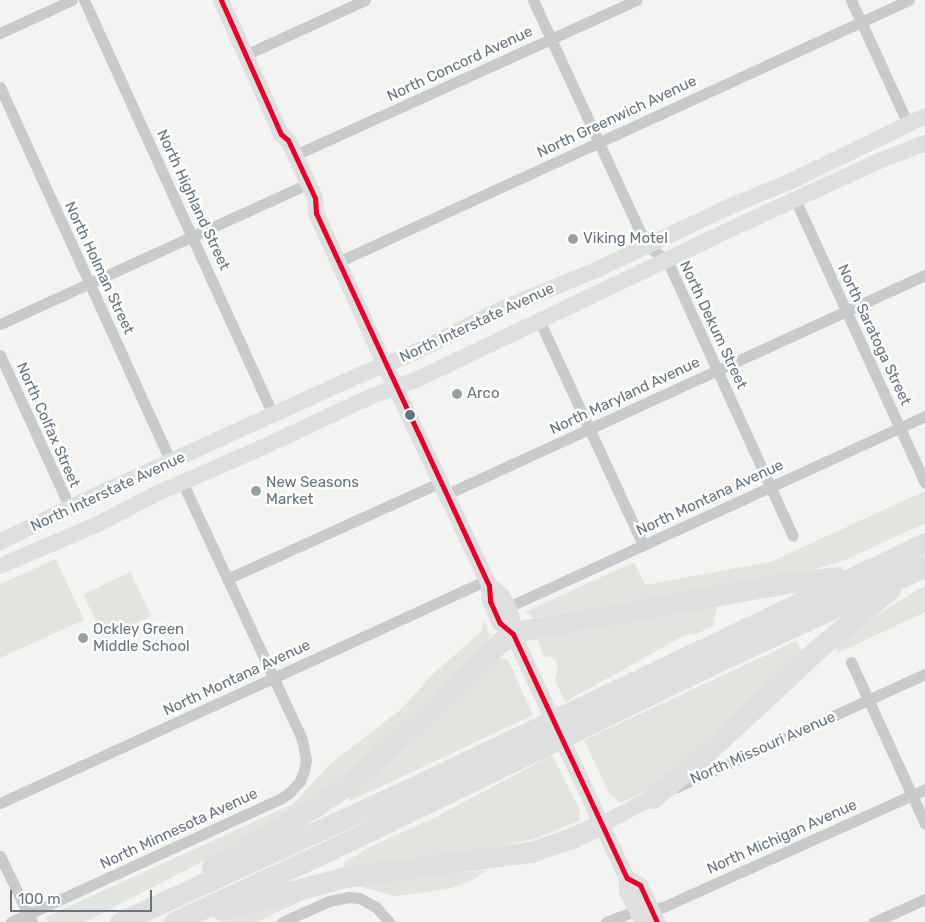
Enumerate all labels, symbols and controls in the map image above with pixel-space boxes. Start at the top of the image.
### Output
street label: North Concord Avenue [384,22,536,106]
street label: North Greenwich Avenue [534,72,700,162]
street label: North Highland Street [153,127,233,273]
street label: North Holman Street [60,199,138,337]
place label: Viking Motel [583,230,668,248]
marker: Viking Motel [567,233,579,245]
street label: North Dekum Street [675,258,751,392]
street label: North Saratoga Street [833,262,915,408]
street label: North Interstate Avenue [397,279,557,367]
street label: North Maryland Avenue [547,353,703,439]
street label: North Colfax Street [12,360,84,490]
place label: Arco [467,385,499,403]
marker: Arco [451,388,463,400]
unlabelled marker [405,410,415,420]
street label: North Interstate Avenue [28,448,188,536]
street label: North Montana Avenue [633,456,787,540]
place label: New Seasons Market [266,473,359,508]
marker: New Seasons Market [250,485,262,497]
place label: Ockley Green Middle School [93,620,190,655]
marker: Ockley Green Middle School [77,632,89,644]
street label: North Montana Avenue [160,636,314,720]
street label: North Missouri Avenue [687,708,839,788]
street label: North Minnesota Avenue [97,784,261,874]
street label: North Michigan Avenue [704,796,860,878]
scale bar [12,880,155,912]
text: 100 m [18,890,60,908]

